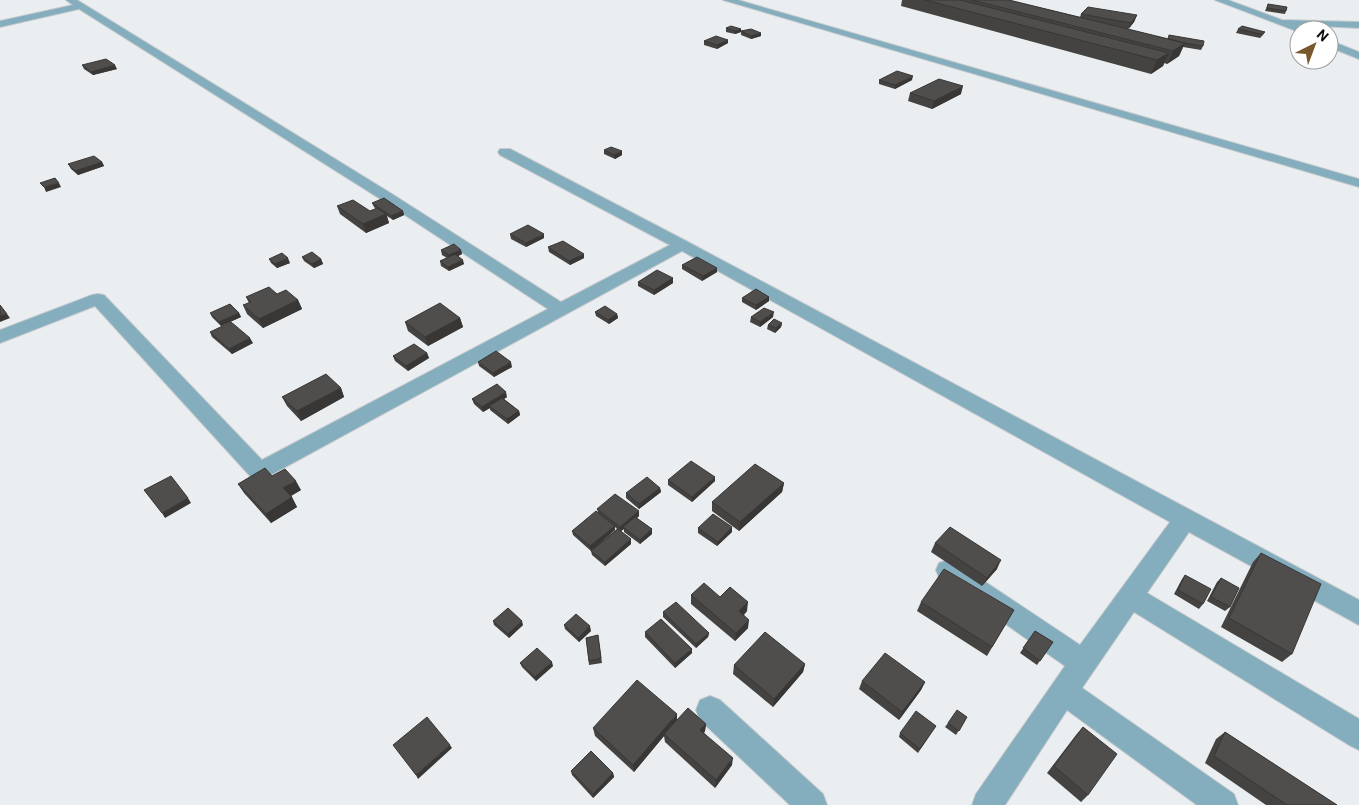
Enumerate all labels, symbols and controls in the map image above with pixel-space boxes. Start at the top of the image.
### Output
north arrow [1289,20,1339,70]
text: N [1314,26,1332,45]

